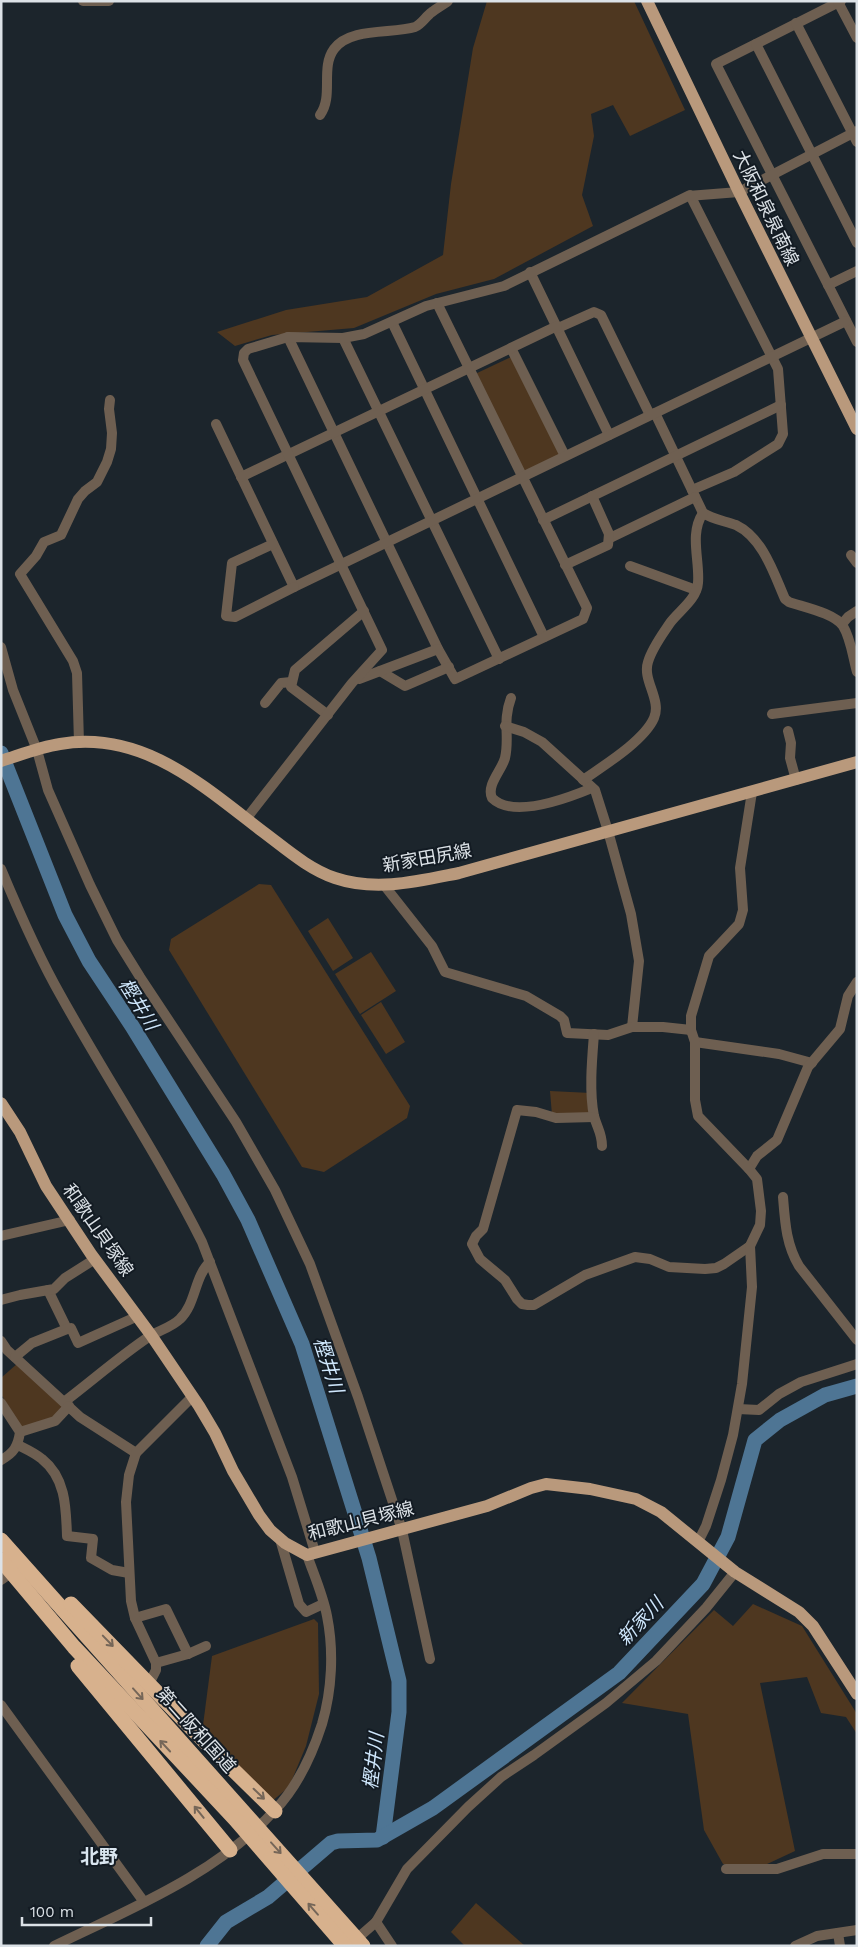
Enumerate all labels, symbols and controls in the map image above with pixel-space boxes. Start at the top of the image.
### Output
street label: 大阪和泉泉南線 [729,147,804,269]
street label: 新家田尻線 [381,839,473,876]
water label: 樫井川 [114,974,164,1036]
street label: 和歌山貝塚線 [59,1179,138,1280]
water label: 樫井川 [309,1334,349,1398]
street label: 和歌山貝塚線 [306,1497,416,1544]
water label: 新家川 [613,1591,670,1650]
one-way arrow [102,1635,114,1648]
street label: 第二阪和国道 [152,1683,240,1777]
one-way arrow [133,1687,144,1700]
water label: 樫井川 [359,1729,389,1791]
one-way arrow [159,1740,171,1753]
one-way arrow [252,1788,264,1800]
one-way arrow [193,1806,204,1819]
one-way arrow [270,1841,282,1854]
district label: 北野 [80,1845,118,1868]
scale bar [22,1894,151,1926]
text: 100 m [30,1903,74,1921]
one-way arrow [308,1903,319,1916]

